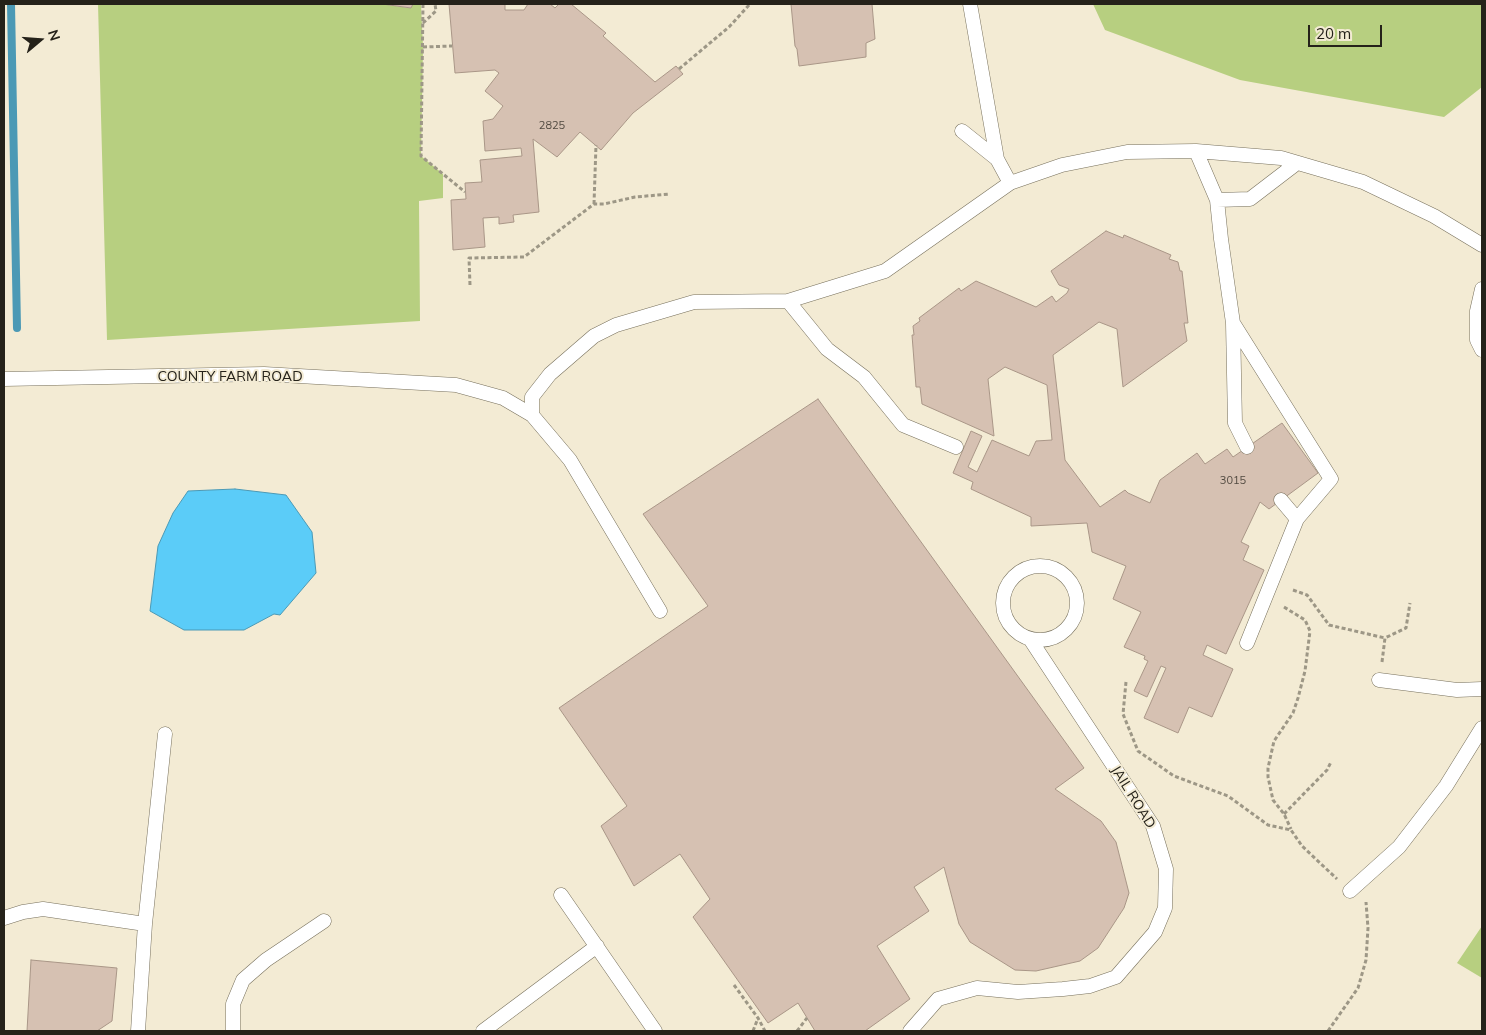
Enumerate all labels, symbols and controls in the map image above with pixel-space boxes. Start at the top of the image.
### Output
north arrow [15,15,65,65]
scale bar [1311,15,1385,47]
text: 20 m [1316,24,1351,43]
text: N [44,28,64,43]
house number: 2825 [539,119,565,133]
street label: COUNTY FARM ROAD [157,369,303,385]
house number: 3015 [1220,474,1246,488]
street label: JAIL ROAD [1107,763,1159,831]

